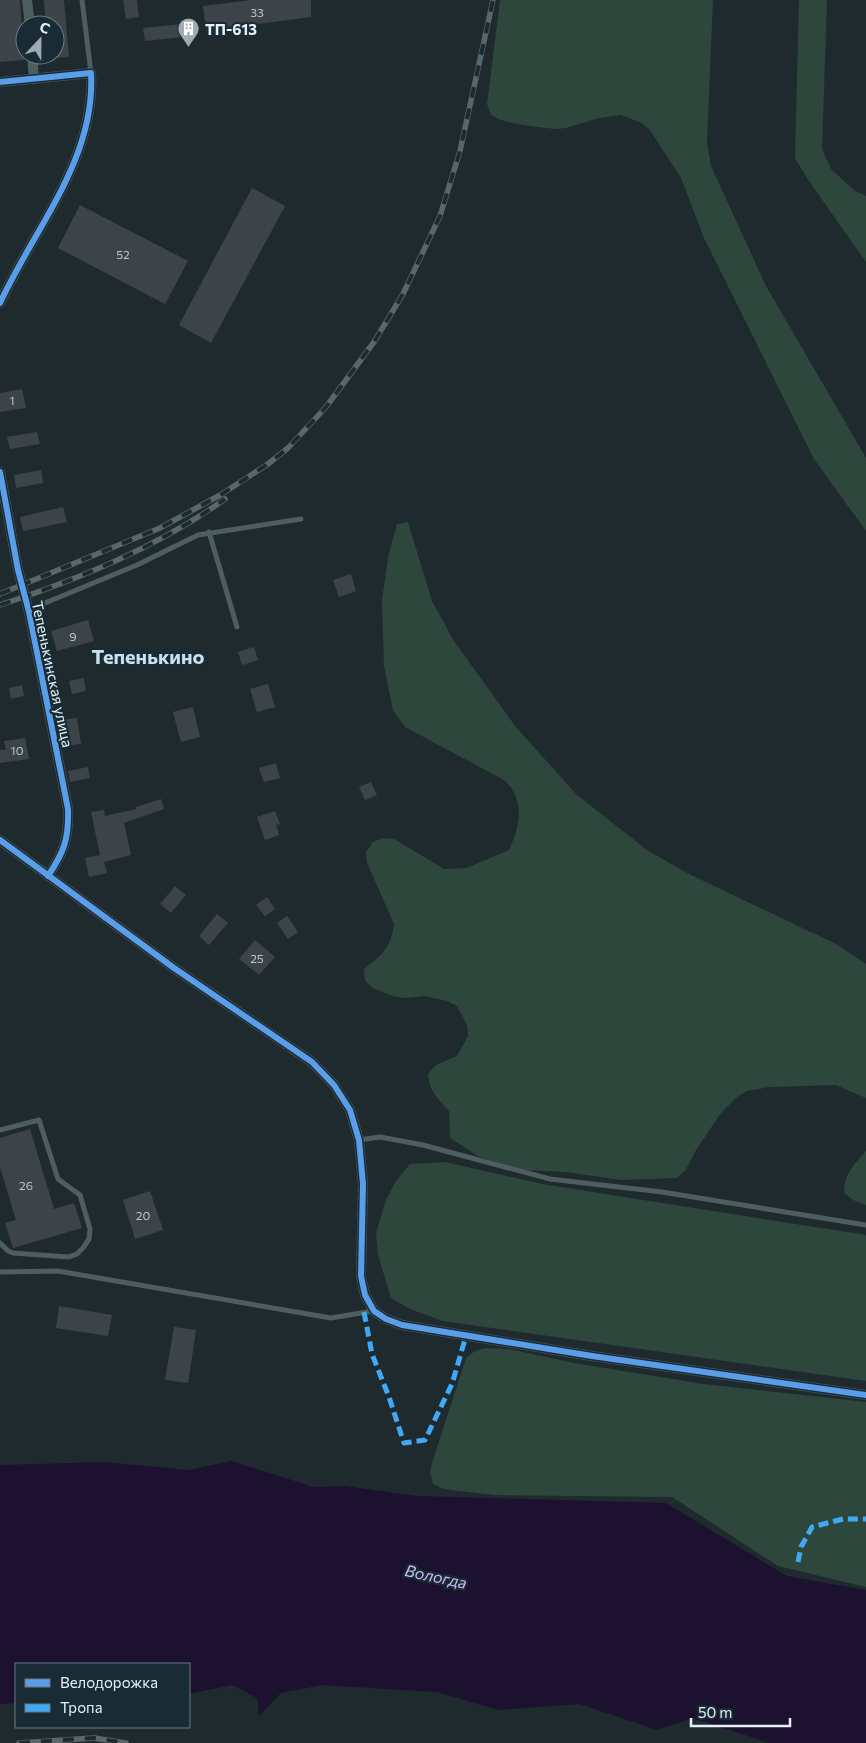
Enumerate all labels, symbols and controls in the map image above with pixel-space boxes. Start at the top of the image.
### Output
house number: 33 [250,5,264,19]
north arrow [15,15,65,65]
building icon: ТП-613 [177,17,201,48]
text: С [37,18,53,37]
place label: ТП-613 [205,20,257,38]
house number: 52 [116,247,130,261]
house number: 1 [9,393,15,407]
street label: Тепенькинская улица [29,599,77,749]
house number: 9 [69,629,77,643]
district label: Тепенькино [91,644,205,668]
house number: 10 [11,743,24,757]
house number: 25 [250,951,264,965]
house number: 26 [19,1178,33,1192]
house number: 20 [136,1208,150,1222]
water label: Вологда [403,1560,469,1592]
legend [15,1663,190,1728]
text: Велодорожка [60,1673,158,1691]
scale bar [691,1696,790,1728]
text: Тропа [60,1698,102,1716]
text: 50 m [698,1703,732,1721]

